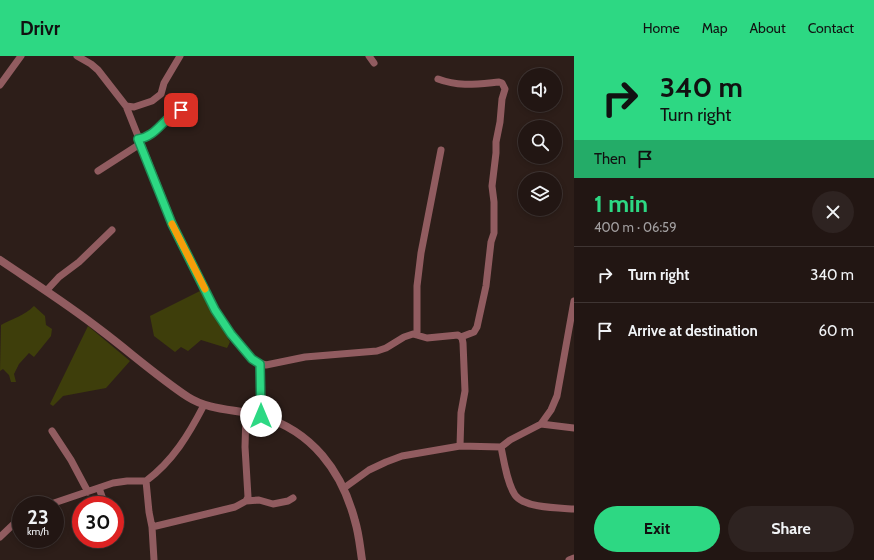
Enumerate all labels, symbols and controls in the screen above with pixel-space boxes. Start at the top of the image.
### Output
text: Drivr [20,17,60,40]
text: Home [643,19,680,37]
text: Map [702,19,727,37]
text: About [749,19,786,37]
text: Contact [808,19,854,37]
map controls [518,68,562,216]
button: sound [518,68,562,112]
text: 340 m [660,70,743,104]
icon: right [594,72,646,124]
pin [164,93,198,127]
icon: arrive [170,99,192,121]
text: Turn right [660,104,731,126]
button: search [518,120,562,164]
icon: arrive [634,148,656,170]
text: Then [594,150,626,168]
button: layers [518,172,562,216]
text: 1 min [594,189,648,218]
button: close [812,191,854,233]
text: 400 m · 06:59 [594,219,677,235]
icon: right [594,264,616,286]
text: Turn right [628,266,689,284]
text: 340 m [810,266,854,284]
icon: arrive [594,320,616,342]
text: Arrive at destination [628,322,758,340]
text: 60 m [818,322,854,340]
position arrow [240,395,282,437]
speed limit sign: 30 [72,496,124,548]
text: 23 [27,505,49,529]
button: Exit [594,506,720,552]
button: Share [728,506,854,552]
text: km/h [27,525,49,538]

